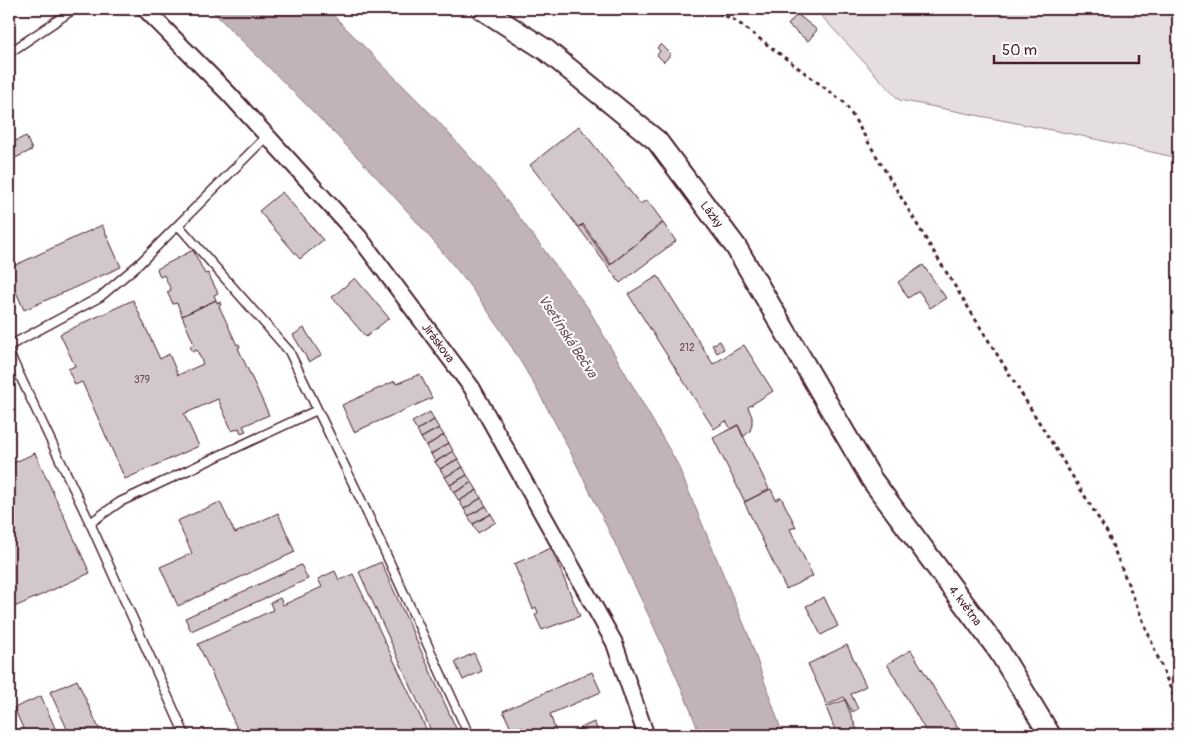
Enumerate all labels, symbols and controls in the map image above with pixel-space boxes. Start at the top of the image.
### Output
scale bar [994,32,1140,64]
text: 50 m [1002,41,1037,60]
street label: Lázky [697,199,726,231]
water label: Vsetínská Bečva [534,292,601,382]
street label: Jiráskova [418,320,458,366]
house number: 212 [679,342,695,354]
house number: 379 [134,374,150,386]
street label: 4. května [945,583,985,629]

